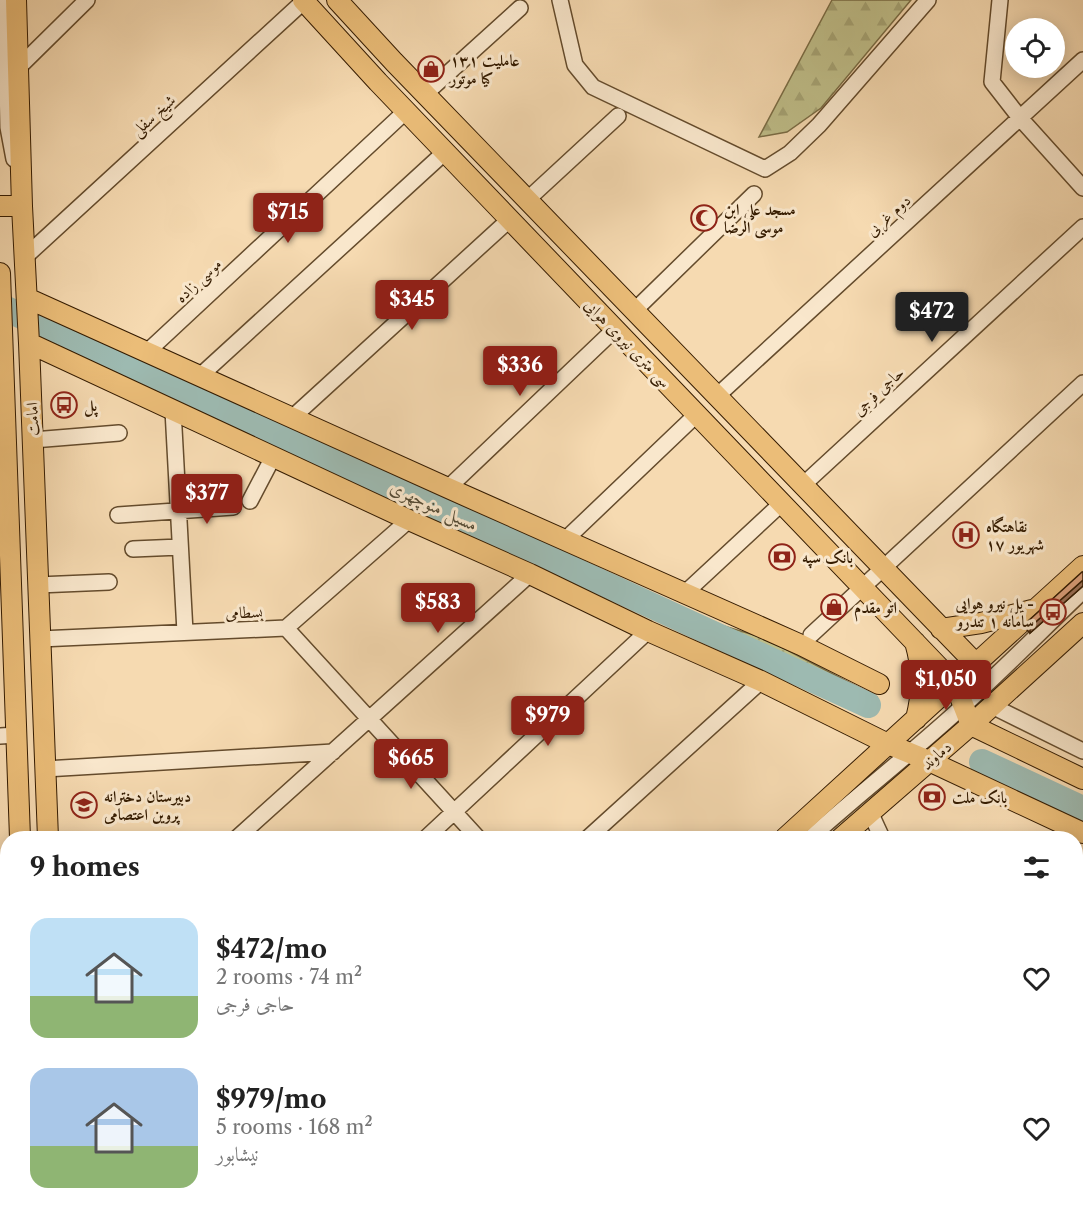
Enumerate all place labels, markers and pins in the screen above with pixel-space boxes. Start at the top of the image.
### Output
place label: عاملیت ۱۳۱ کیا موتور [448,50,519,89]
shop icon: عاملیت ۱۳۱ کیا موتور [416,54,446,84]
pin: $715 [252,193,324,244]
place label: مسجد علی ابن موسی الرضا [724,199,796,239]
mosque icon: مسجد علی ابن موسی الرضا [689,203,719,233]
pin: $345 [376,280,448,331]
pin: $472 [896,292,968,343]
pin: $336 [484,346,556,397]
bus stop icon: پل [49,390,79,420]
place label: پل [84,395,98,418]
pin: $377 [171,474,243,525]
place label: نقاهتگاه ۱۷ شهریور [986,516,1044,555]
hospital icon: نقاهتگاه ۱۷ شهریور [951,520,981,550]
bank icon: بانک سپه [767,542,797,572]
place label: بانک سپه [802,547,853,569]
pin: $583 [402,583,474,634]
shop icon: اتو مقدم [819,592,849,622]
place label: پل نیرو هوایی - سامانه ۱ تندرو [954,593,1034,631]
place label: اتو مقدم [854,597,897,622]
bus stop icon: پل نیرو هوایی - سامانه ۱ تندرو [1038,597,1068,627]
pin: $1,050 [897,660,995,711]
pin: $979 [512,696,584,747]
pin: $665 [375,739,447,790]
bank icon: بانک ملت [917,782,947,812]
place label: دبیرستان دخترانه پروین اعتصامی [103,786,191,825]
place label: بانک ملت [952,787,1007,807]
school or university icon: دبیرستان دخترانه پروین اعتصامی [69,790,99,820]

